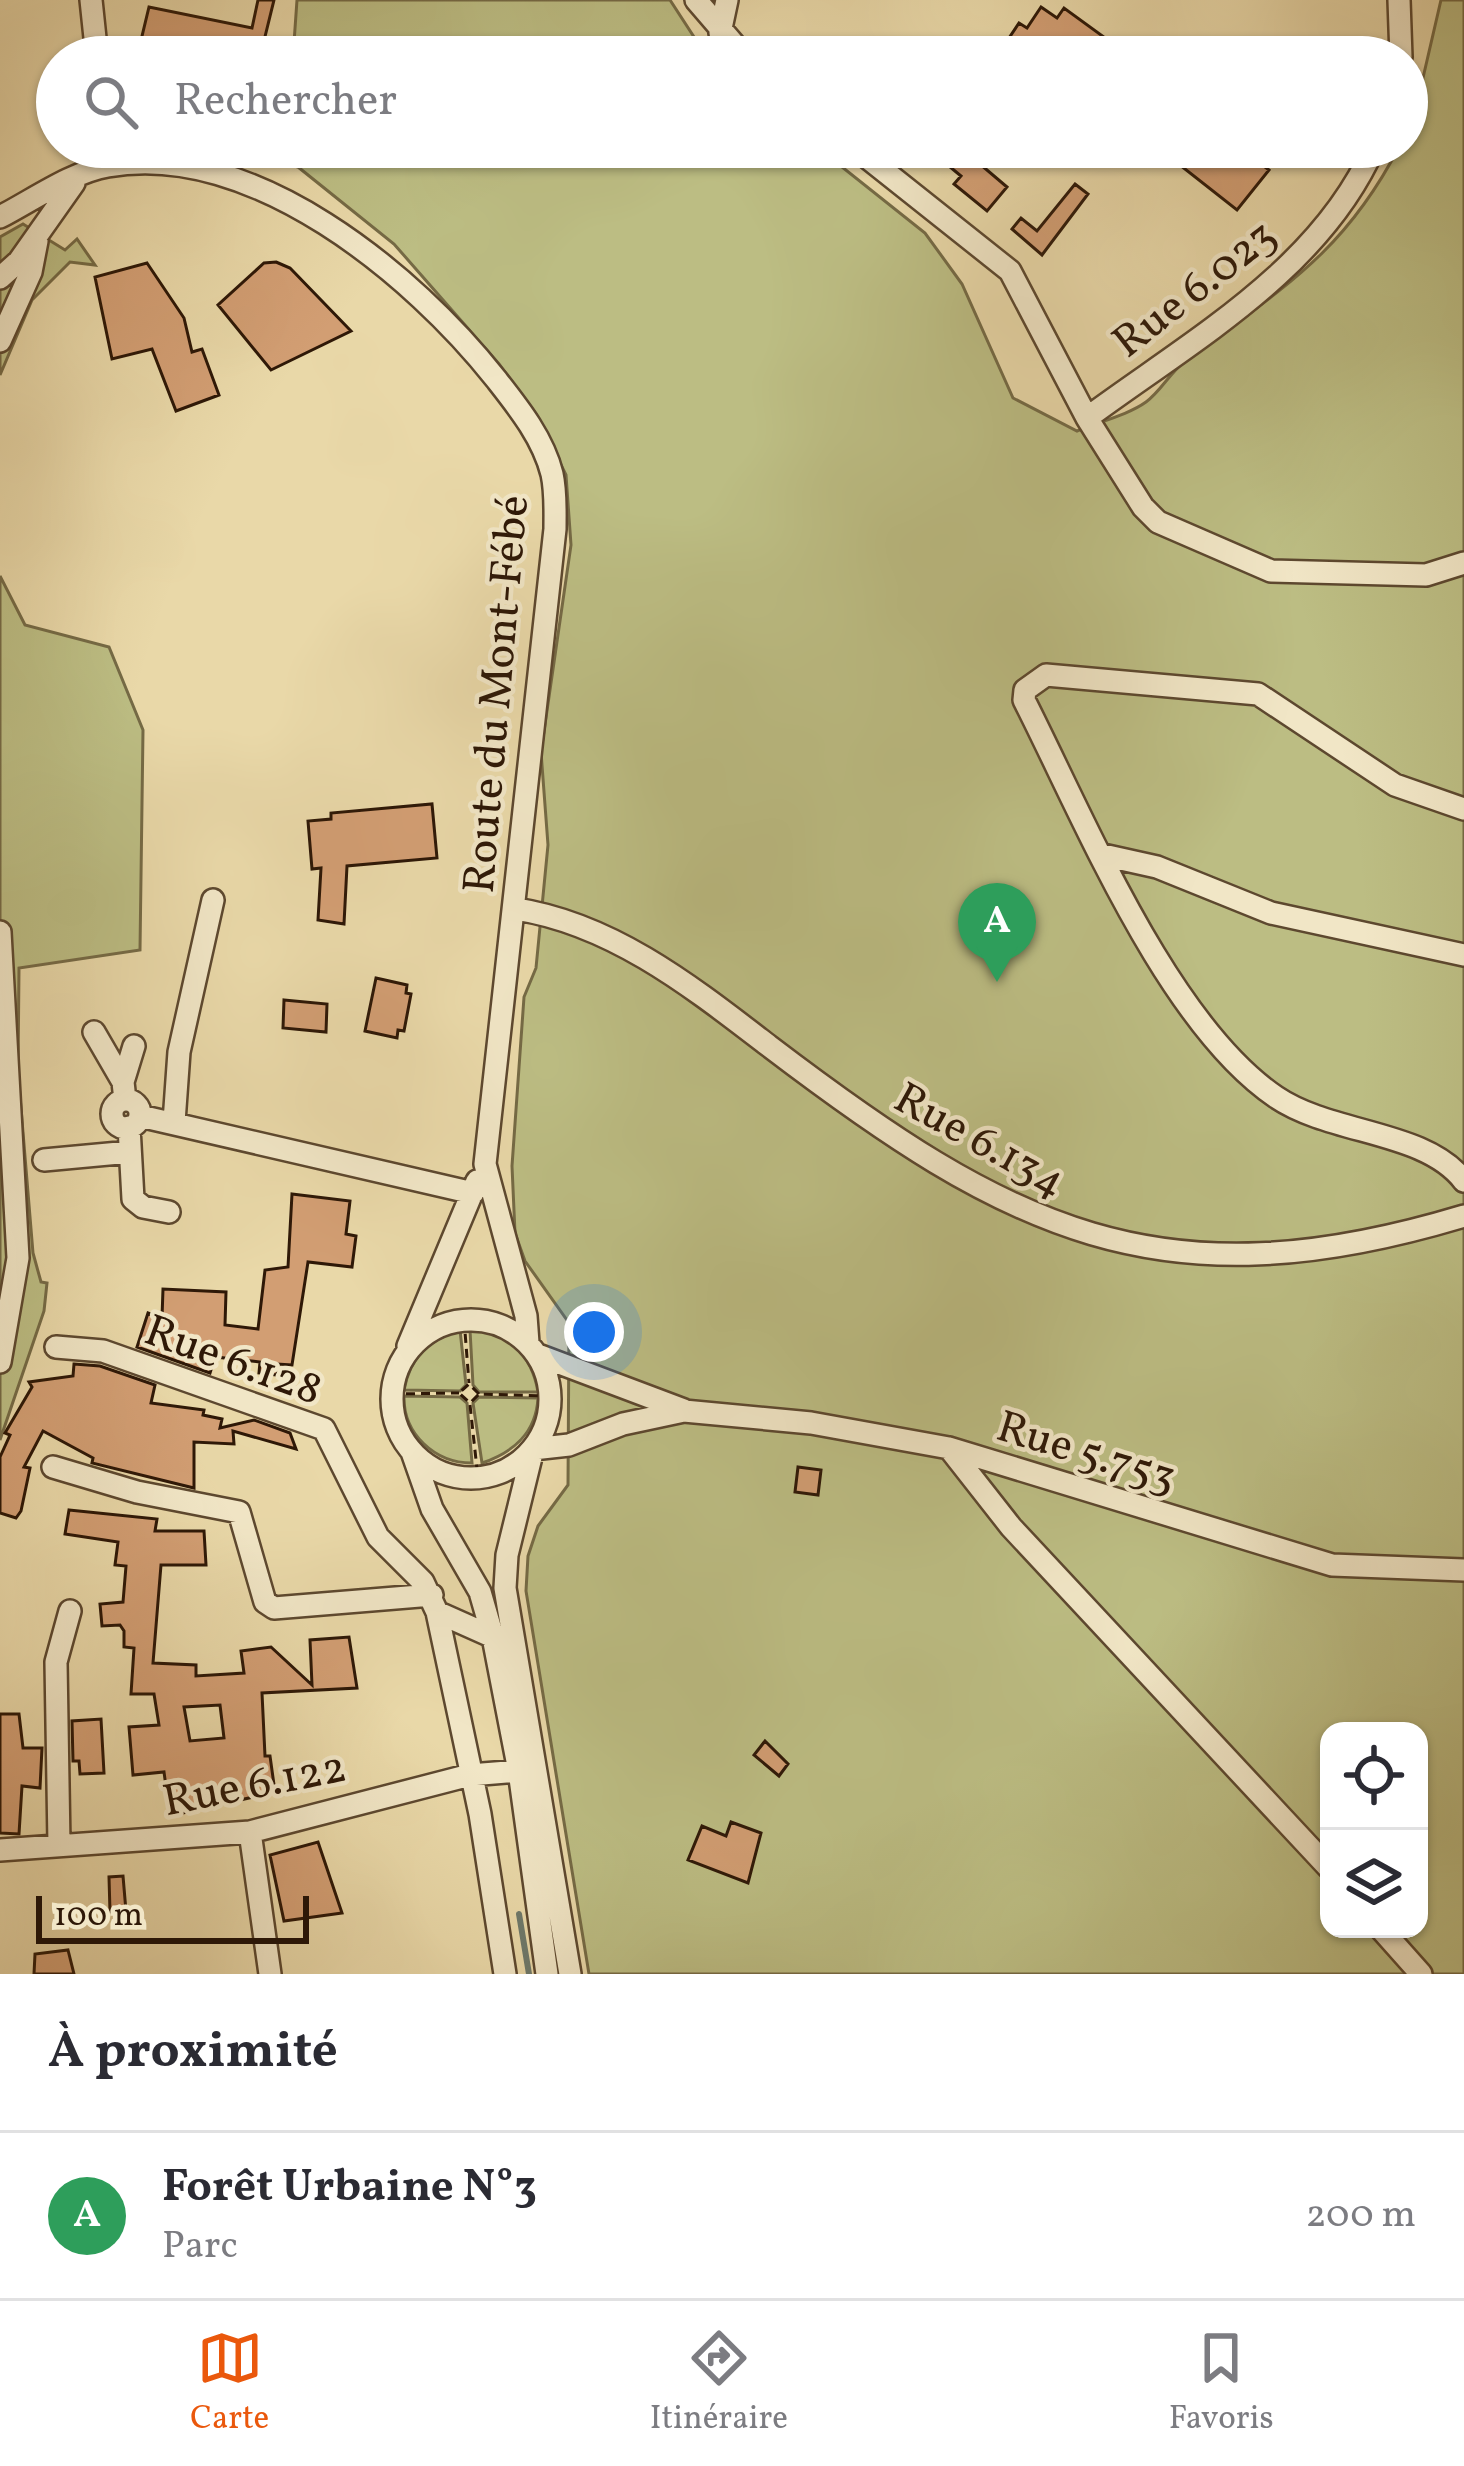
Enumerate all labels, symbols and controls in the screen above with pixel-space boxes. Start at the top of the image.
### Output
search box [36,36,1428,168]
icon: search [78,69,144,135]
text: Rechercher [174,71,397,134]
street label: Rue 6.023 [1100,206,1291,375]
street label: Route du Mont-Fébé [450,493,547,896]
pin: A [958,883,1036,982]
street label: Rue 6.134 [882,1069,1076,1215]
street label: Rue 6.128 [135,1301,330,1423]
your location [564,1302,624,1362]
street label: Rue 5.753 [988,1397,1183,1511]
map controls [1320,1722,1428,1938]
button: locate [1320,1722,1428,1830]
street label: Rue 6.122 [158,1738,352,1835]
button: layers [1320,1830,1428,1938]
scale bar [36,1890,309,1943]
text: 100 m [54,1894,143,1940]
text: À proximité [48,2017,338,2088]
text: Forêt Urbaine N°3 [162,2157,537,2220]
text: A [73,2189,101,2243]
text: 200 m [1305,2189,1416,2243]
text: Parc [162,2220,238,2274]
tab: Carte [190,2325,269,2443]
tab: Itinéraire [650,2325,788,2443]
tab: Favoris [1169,2325,1274,2443]

